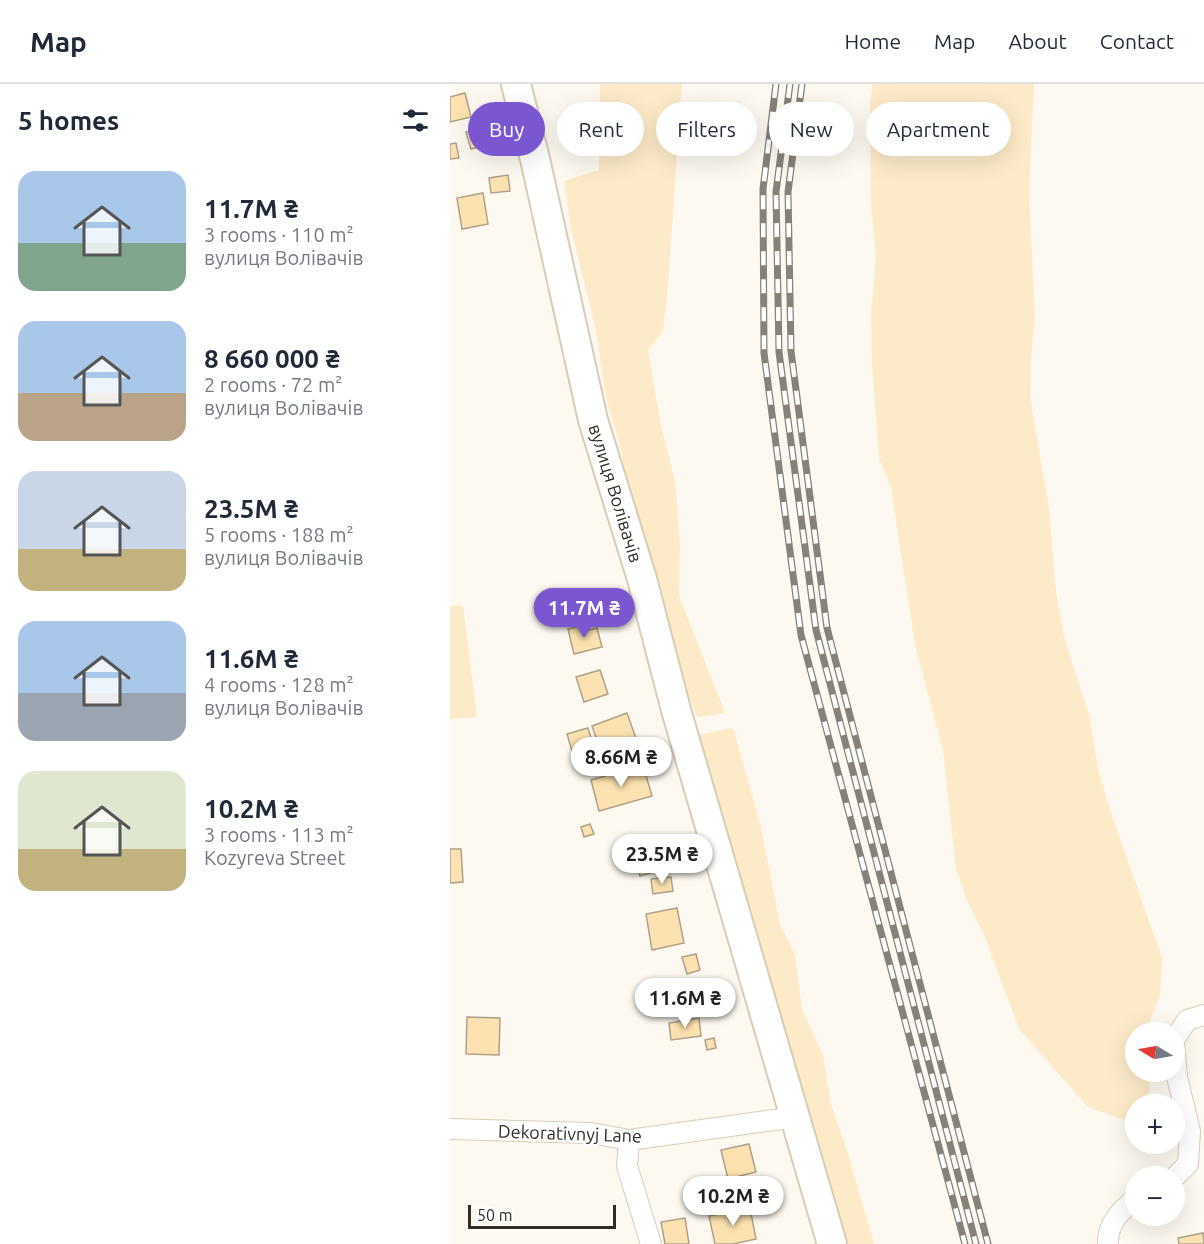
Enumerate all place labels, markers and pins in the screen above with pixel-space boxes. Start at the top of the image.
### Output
pin: 11.7M ₴ [529,588,639,639]
pin: 8.66M ₴ [566,737,676,788]
pin: 23.5M ₴ [607,834,717,885]
pin: 11.6M ₴ [630,978,740,1029]
pin: 10.2M ₴ [678,1176,788,1227]

